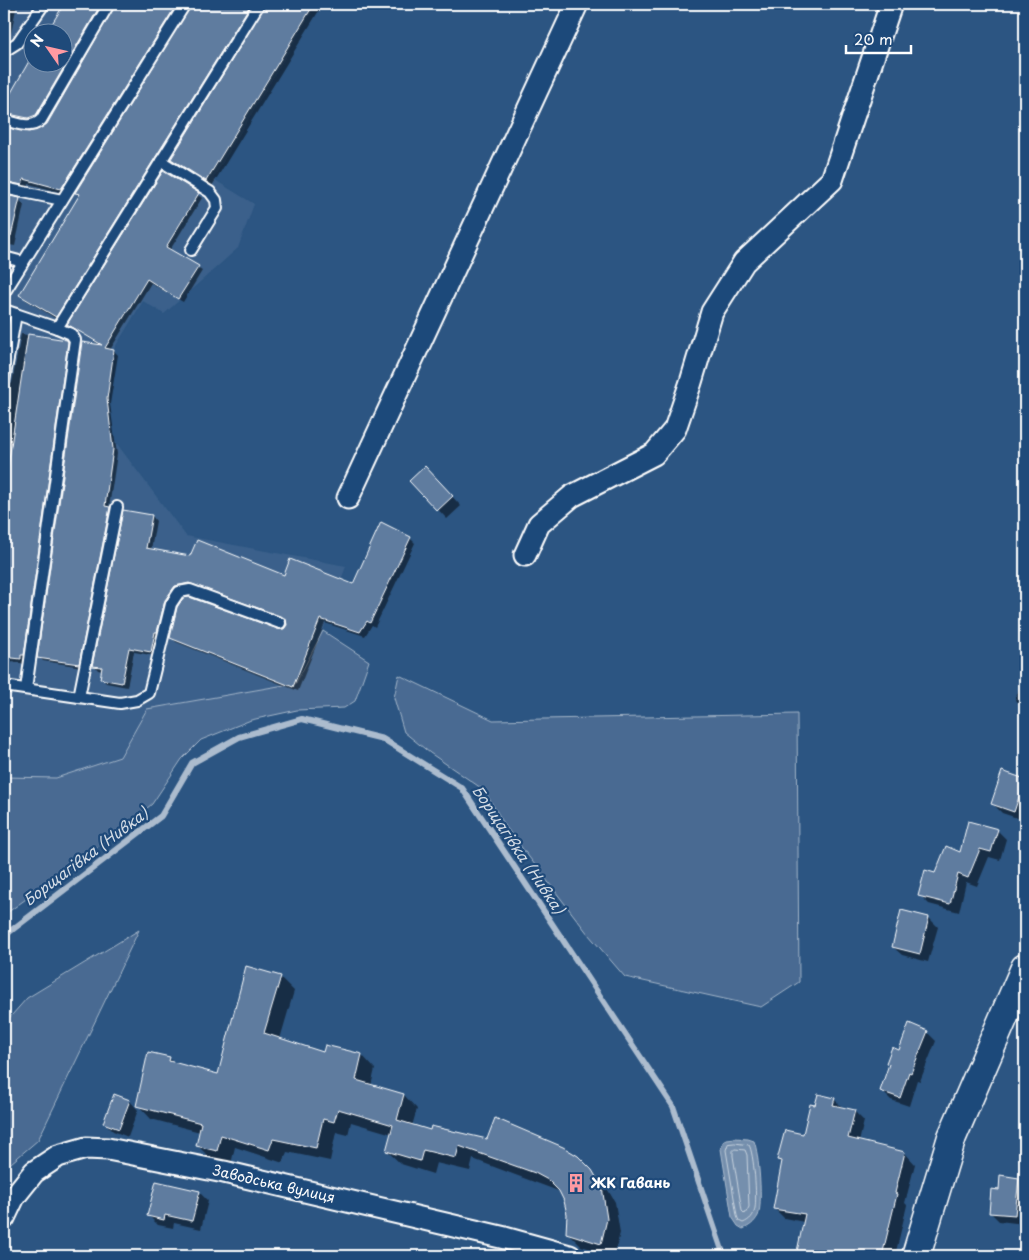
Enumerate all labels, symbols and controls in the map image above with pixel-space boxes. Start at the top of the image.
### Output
north arrow [22,22,72,72]
scale bar [846,22,912,54]
text: 20 m [854,27,893,50]
text: N [25,30,49,51]
water label: Борщагівка (Нивка) [467,780,572,919]
water label: Борщагівка (Нивка) [18,800,153,910]
street label: Заводська вулиця [211,1159,337,1208]
building icon: ЖК Гавань [565,1172,587,1194]
place label: ЖК Гавань [590,1172,670,1193]

